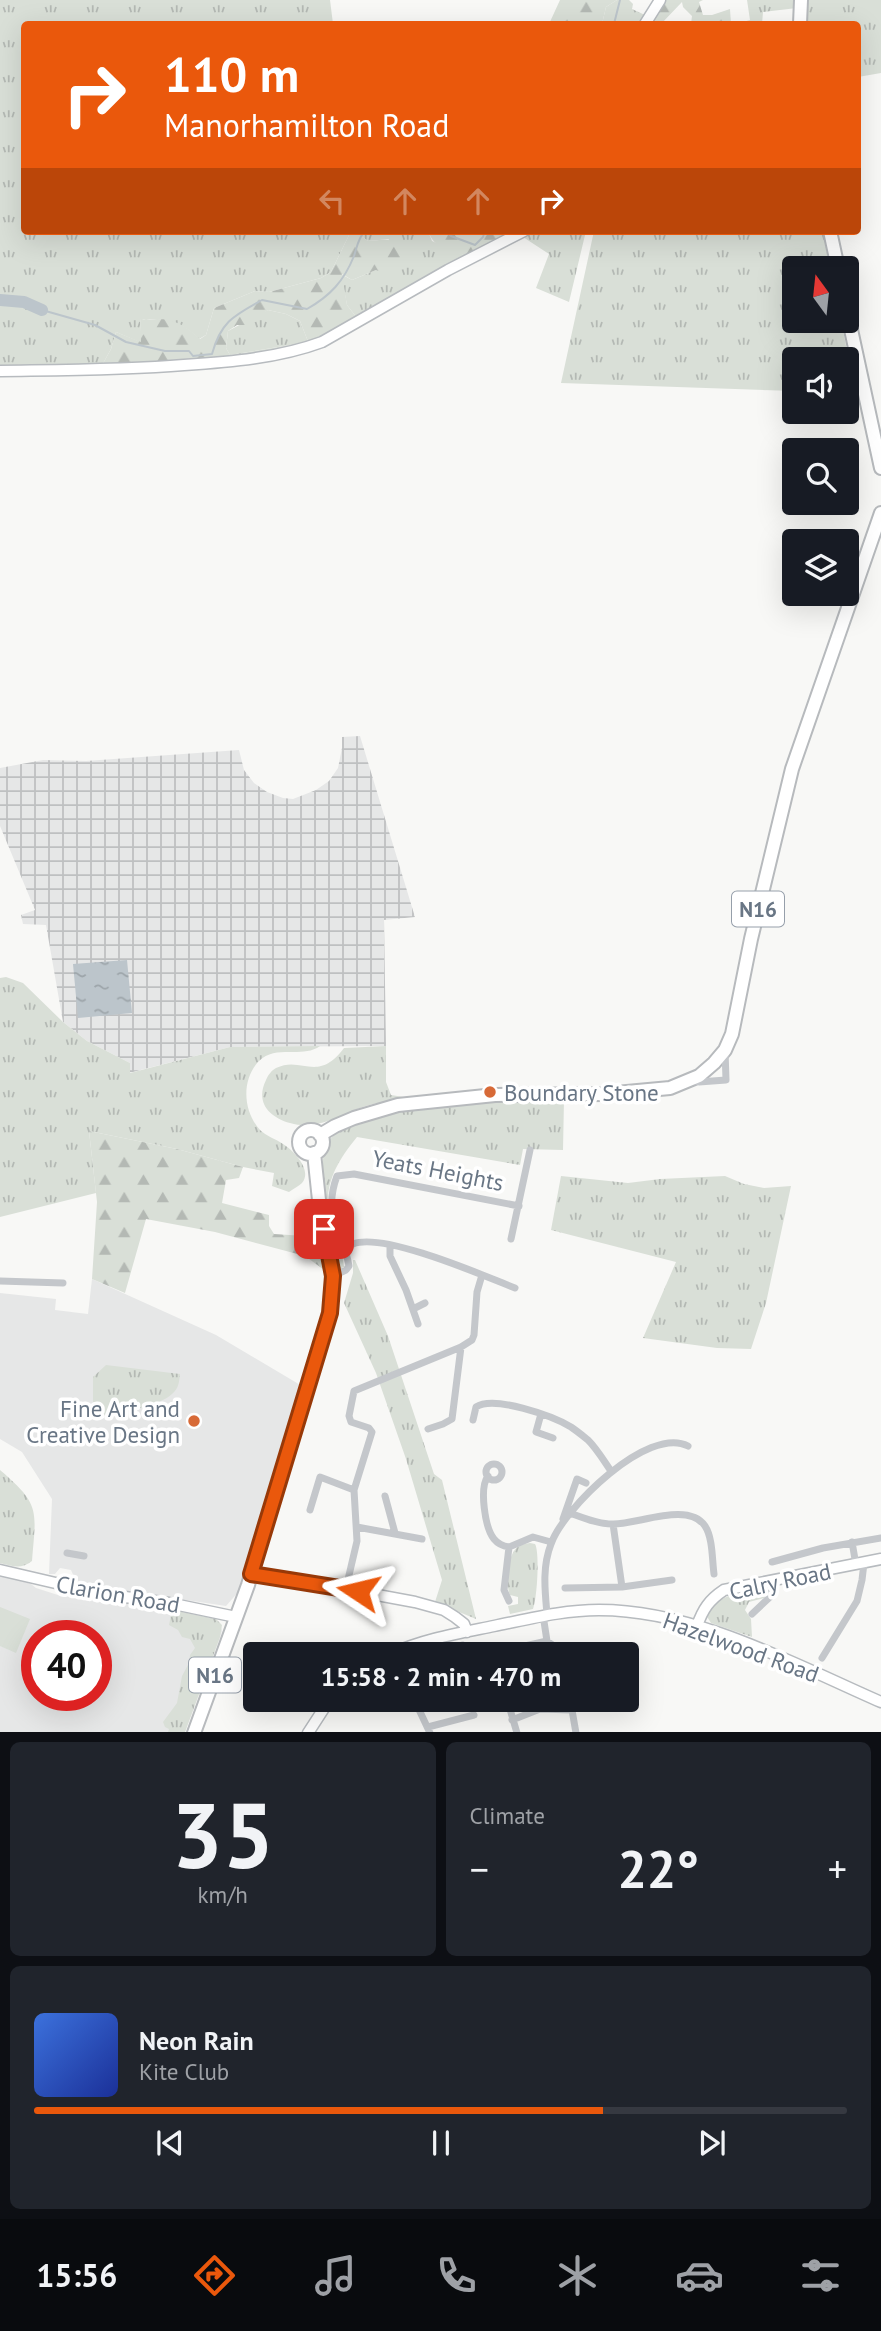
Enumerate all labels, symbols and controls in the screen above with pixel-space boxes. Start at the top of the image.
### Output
text: 110 m [164,42,299,106]
icon: right [49,49,140,140]
text: Manorhamilton Road [164,104,449,146]
icon: left [313,182,351,220]
icon: ahead [386,182,424,220]
icon: ahead [459,182,497,220]
icon: right [532,182,570,220]
north arrow [782,256,859,332]
map controls [782,256,859,606]
button: sound [782,347,859,424]
button: search [782,438,859,515]
button: layers [782,529,859,606]
road number: N16 [732,892,784,926]
place label: Boundary Stone [504,1078,659,1107]
marker: Boundary Stone [482,1084,498,1100]
street label: Yeats Heights [370,1143,506,1197]
pin [294,1199,354,1259]
icon: arrive [305,1210,343,1248]
place label: Fine Art and Creative Design [26,1394,180,1449]
marker: Fine Art and Creative Design [186,1413,202,1429]
position arrow [321,1554,395,1628]
street label: Calry Road [726,1556,834,1606]
street label: Clarion Road [54,1569,182,1619]
street label: Hazelwood Road [659,1605,823,1689]
speed limit sign: 40 [21,1620,112,1711]
road number: N16 [189,1658,241,1692]
text: 15:58 · 2 min · 470 m [321,1660,561,1693]
text: 35 [171,1775,274,1893]
text: Climate [470,1801,545,1830]
text: 22° [617,1835,699,1902]
text: − [470,1844,489,1893]
text: + [828,1844,847,1893]
text: km/h [198,1880,248,1909]
text: Neon Rain [139,2024,254,2057]
text: Kite Club [139,2057,229,2086]
icon: previous [151,2124,189,2162]
icon: pause [422,2124,460,2162]
icon: next [693,2124,731,2162]
icon: directions [190,2251,239,2300]
icon: music [311,2251,360,2300]
icon: phone [432,2251,481,2300]
icon: climate [553,2251,602,2300]
icon: car [675,2251,724,2300]
icon: filters [796,2251,845,2300]
text: 15:56 [36,2254,117,2296]

